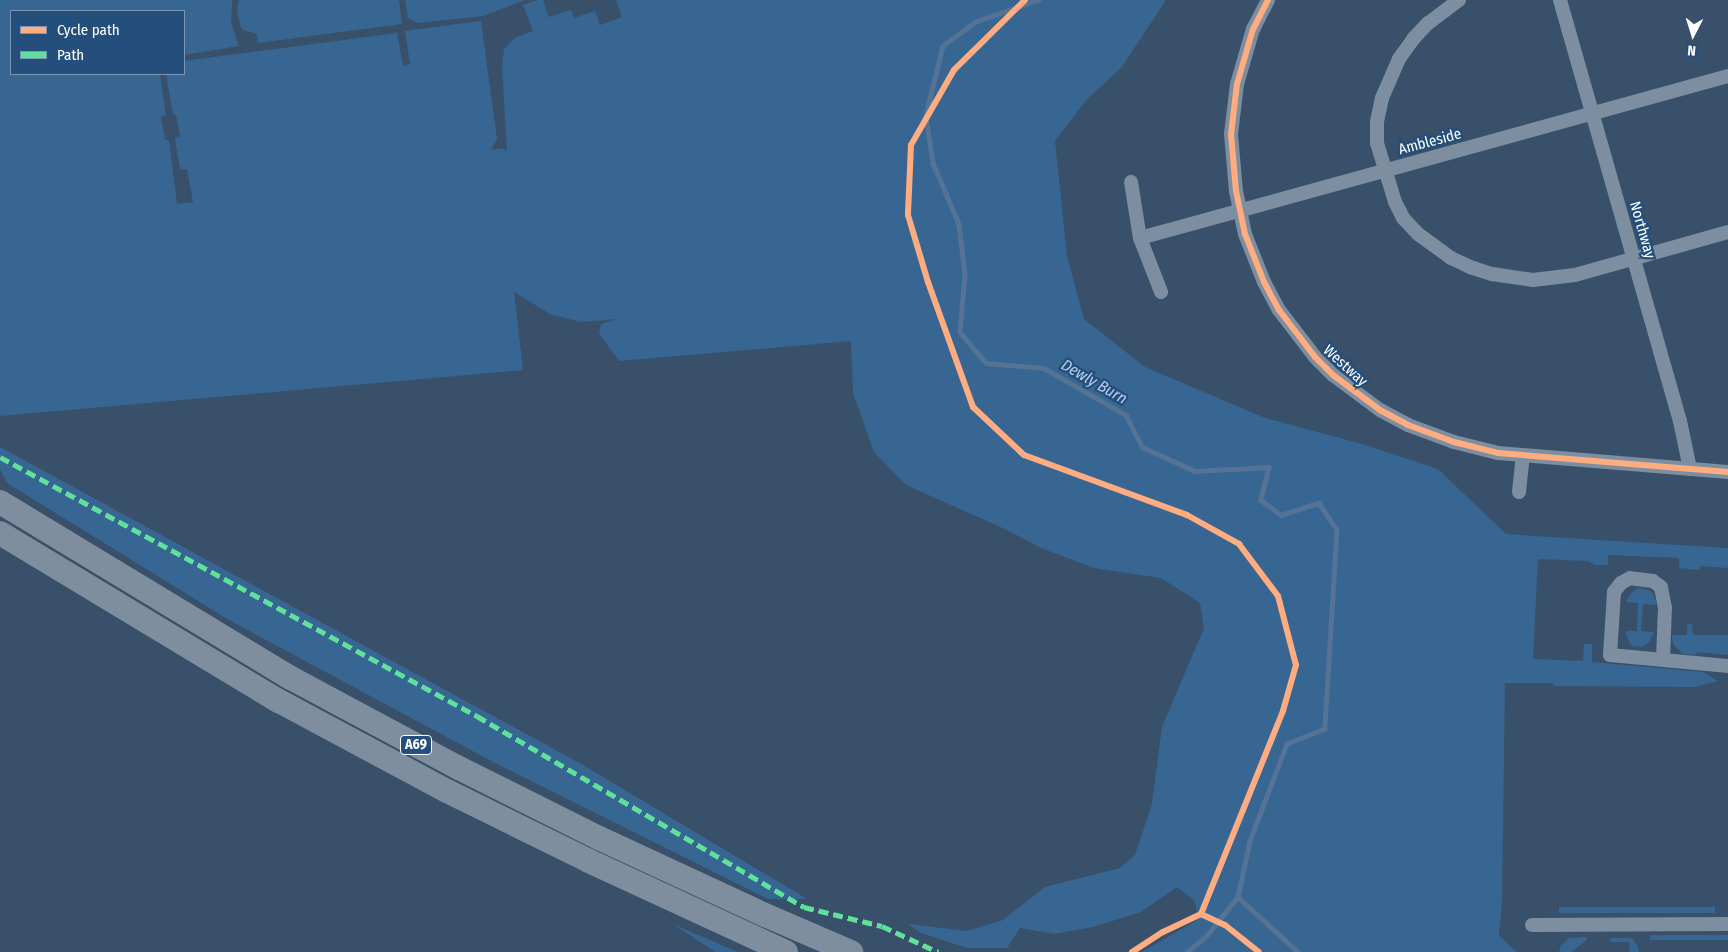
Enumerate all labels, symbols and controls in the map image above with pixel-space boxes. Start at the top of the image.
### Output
legend [10,10,185,75]
north arrow [1668,10,1718,60]
text: Cycle path [57,21,120,39]
text: N [1687,42,1697,59]
text: Path [57,46,84,64]
street label: Ambleside [1397,125,1463,159]
street label: Northway [1625,199,1659,261]
street label: Westway [1319,341,1371,391]
water label: Dewly Burn [1058,355,1130,409]
road number: A69 [400,734,432,756]

